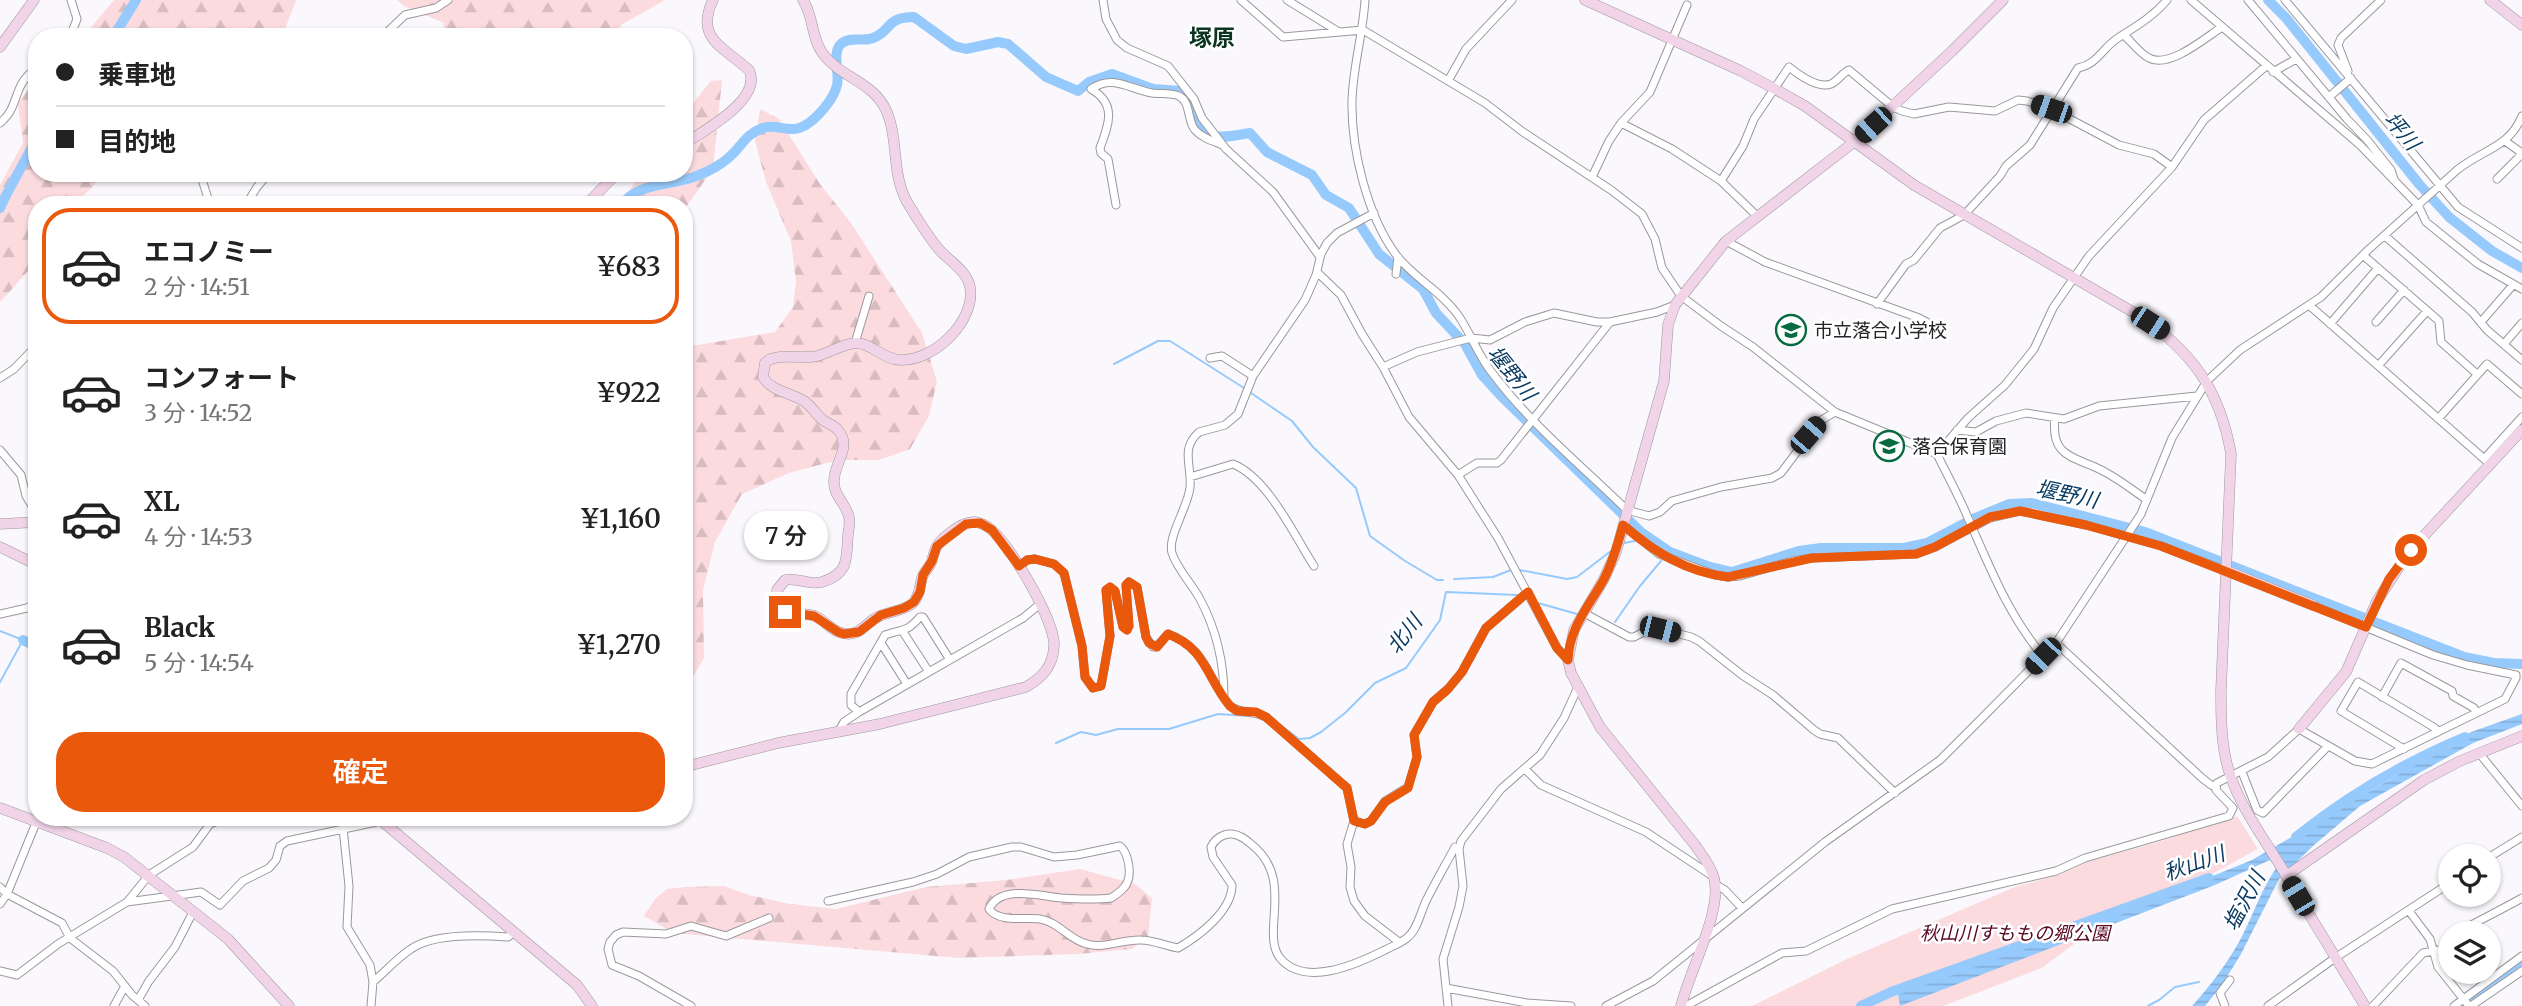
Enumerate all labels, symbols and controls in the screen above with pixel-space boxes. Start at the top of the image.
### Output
district label: 塚原 [1189,23,1235,52]
text: 乗車地 [98,58,176,91]
car [2028,92,2075,126]
car [1851,103,1896,147]
water label: 坪川 [2378,106,2427,157]
text: 目的地 [98,125,176,158]
icon: car [60,235,123,298]
text: エコノミー [144,235,274,268]
text: ¥683 [596,250,661,283]
text: 2 分 · 14:51 [144,272,250,301]
car [2127,303,2174,343]
school or university icon: 市立落合小学校 [1774,313,1808,347]
place label: 市立落合小学校 [1814,318,1947,342]
water label: 堰野川 [1482,340,1544,408]
icon: car [60,361,123,424]
text: コンフォート [144,361,299,394]
text: ¥922 [596,376,661,409]
text: 3 分 · 14:52 [144,398,253,427]
car [1787,412,1830,458]
school or university icon: 落合保育園 [1872,429,1906,463]
place label: 落合保育園 [1912,434,2007,458]
water label: 堰野川 [2033,474,2103,514]
text: XL [144,485,180,518]
icon: car [60,487,123,550]
text: ¥1,160 [580,502,661,535]
callout: 7 分 [743,510,827,560]
text: 7 分 [765,521,807,550]
text: 4 分 · 14:53 [144,522,253,551]
route start [2395,534,2427,566]
route end [769,596,801,628]
water label: 北川 [1380,608,1429,659]
text: Black [144,611,215,644]
icon: car [60,613,123,676]
car [1638,614,1683,644]
text: ¥1,270 [577,628,661,661]
car [2021,634,2066,678]
text: 5 分 · 14:54 [144,648,254,677]
button: 確定 [56,732,665,812]
water label: 秋山川 [2160,839,2230,886]
map controls [2438,844,2501,984]
button: locate [2438,844,2501,907]
water label: 塩沢川 [2217,865,2272,935]
car [2279,873,2318,919]
park label: 秋山川すももの郷公園 [1920,921,2113,945]
button: layers [2438,921,2501,984]

